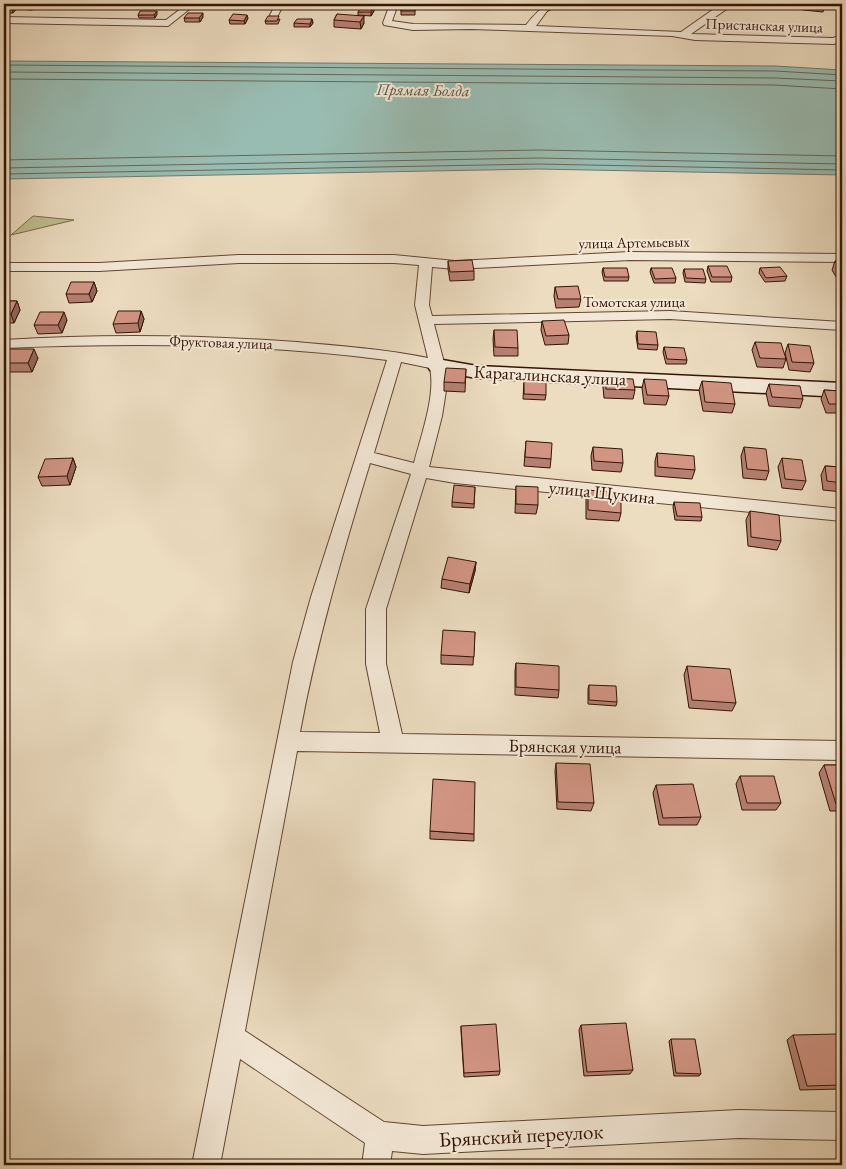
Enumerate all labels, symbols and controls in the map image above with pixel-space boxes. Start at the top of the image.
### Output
street label: Пристанская улица [705,13,823,37]
water label: Прямая Болда [375,79,470,101]
street label: улица Артемьевых [578,232,690,252]
street label: Томотская улица [583,292,685,311]
street label: Фруктовая улица [169,331,273,353]
street label: Карагалинская улица [473,360,628,391]
street label: улица Щукина [548,475,657,509]
street label: Брянская улица [508,734,623,759]
street label: Брянский переулок [438,1117,604,1153]

